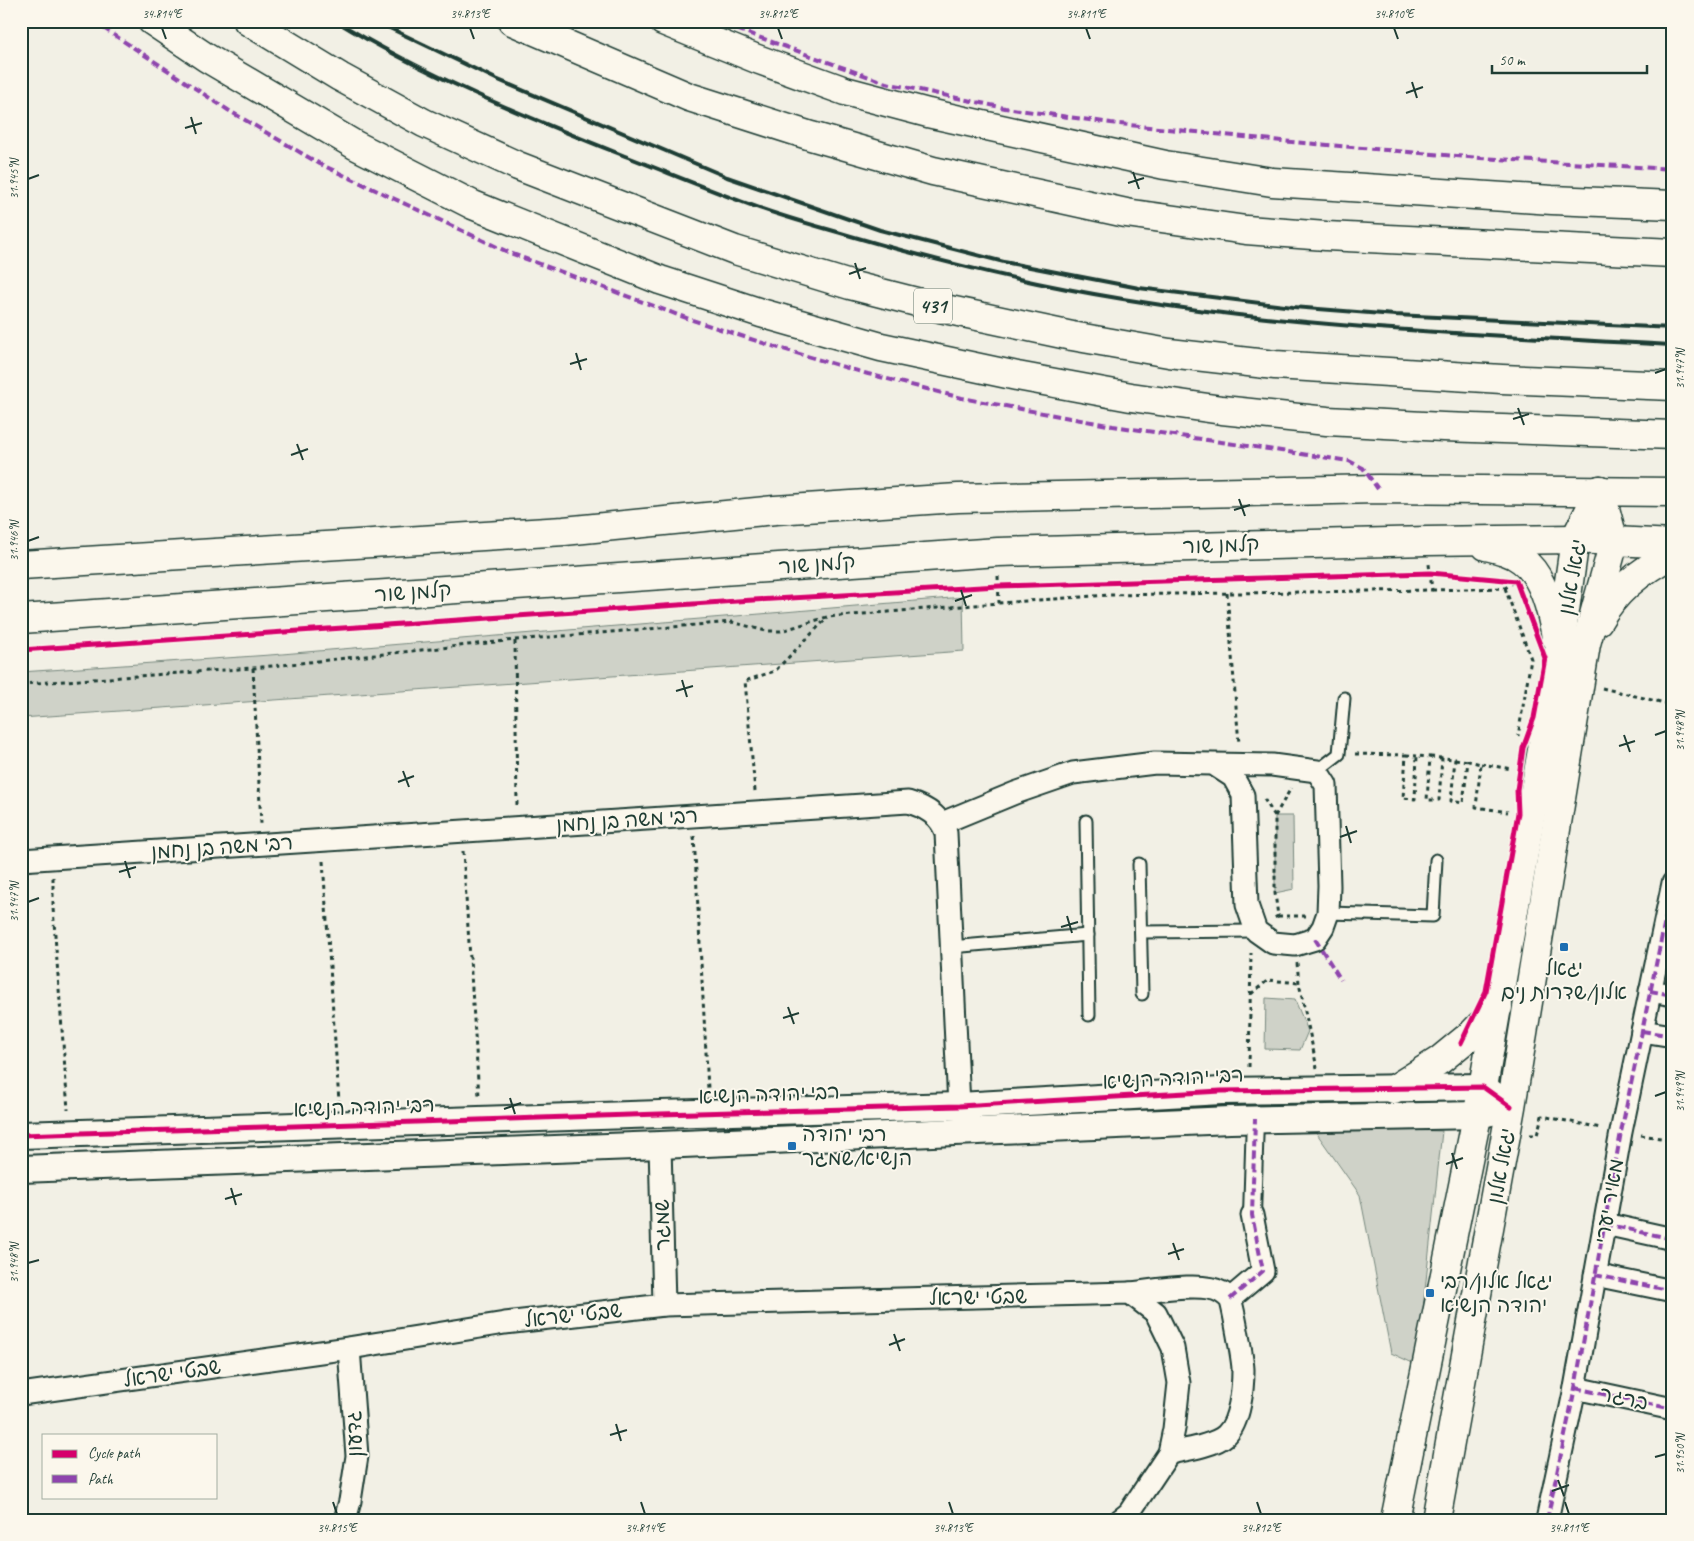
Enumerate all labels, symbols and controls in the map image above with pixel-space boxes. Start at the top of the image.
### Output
text: 34.814°E [142,6,183,22]
text: 34.813°E [450,6,491,22]
text: 34.812°E [758,6,799,22]
text: 34.811°E [1066,6,1107,22]
text: 34.810°E [1374,6,1415,22]
scale bar [1492,42,1646,74]
text: 50 m [1499,51,1526,70]
text: 31.945°N [6,157,22,199]
road number: 431 [914,288,952,324]
text: 31.947°N [1672,347,1688,389]
text: 31.946°N [6,519,22,561]
street label: קלמן שור [1182,531,1260,559]
street label: יגאל אלון [1553,537,1591,617]
street label: קלמן שור [778,548,856,580]
street label: קלמן שור [374,576,452,608]
text: 31.948°N [1672,709,1688,751]
street label: רבי משה בן נחמן [555,802,699,838]
street label: רבי משה בן נחמן [150,829,294,865]
text: 31.947°N [6,880,22,922]
marker: יגאל אלון/שדרות נים [1558,941,1570,953]
place label: יגאל אלון/שדרות נים [1501,955,1627,1005]
street label: רבי יהודה הנשיא [1102,1061,1244,1095]
text: 31.949°N [1672,1070,1688,1112]
street label: רבי יהודה הנשיא [698,1079,840,1109]
street label: רבי יהודה הנשיא [293,1092,435,1122]
place label: רבי יהודה הנשיא/שמגר [802,1121,912,1171]
street label: יגאל אלון [1482,1126,1520,1206]
marker: רבי יהודה הנשיא/שמגר [786,1140,798,1152]
street label: מאיר יערי [1589,1156,1629,1246]
street label: שמגר [649,1199,675,1251]
text: 31.948°N [6,1241,22,1283]
place label: יגאל אלון/רבי יהודה הנשיא [1440,1268,1553,1318]
street label: שבטי ישראל [929,1283,1027,1311]
marker: יגאל אלון/רבי יהודה הנשיא [1424,1287,1436,1299]
street label: שבטי ישראל [523,1297,623,1333]
street label: שבטי ישראל [121,1353,223,1393]
street label: ברגר [1597,1380,1651,1416]
street label: גדעון [340,1410,368,1458]
text: 31.950°N [1672,1432,1688,1474]
legend [42,1434,218,1498]
text: Cycle path [88,1444,140,1463]
text: Path [88,1470,114,1489]
text: 34.815°E [317,1520,358,1536]
text: 34.814°E [625,1520,666,1536]
text: 34.813°E [933,1520,974,1536]
text: 34.812°E [1241,1520,1282,1536]
text: 34.811°E [1549,1520,1590,1536]

